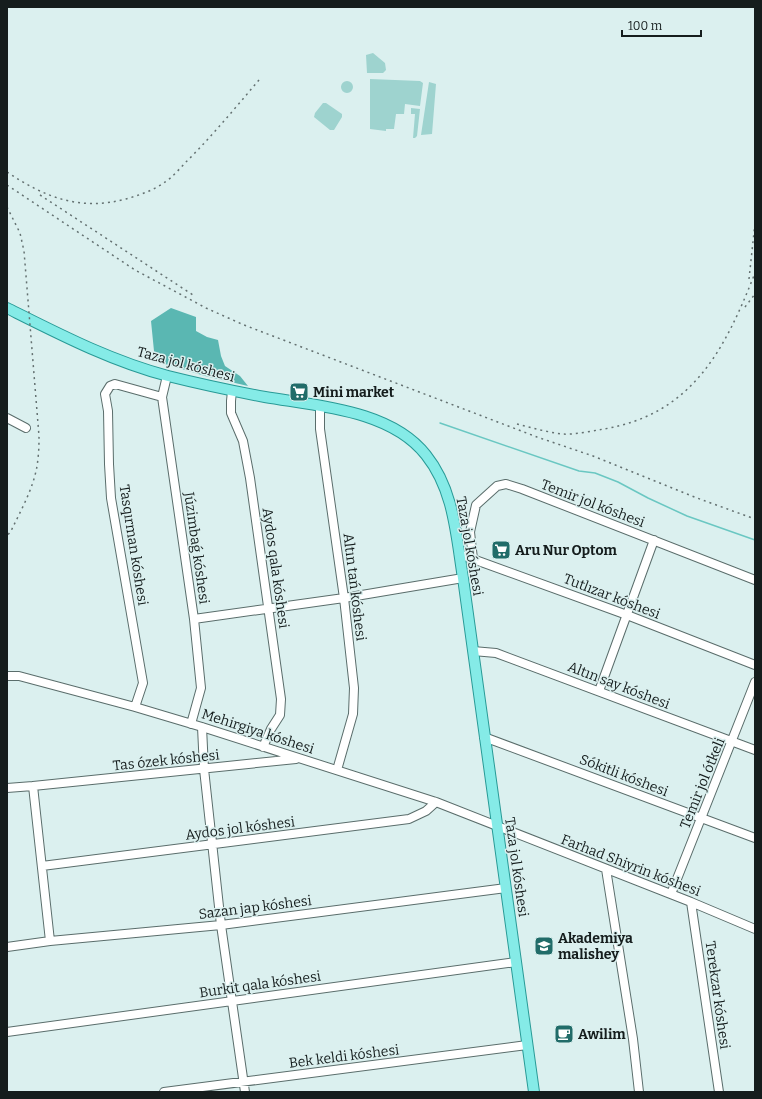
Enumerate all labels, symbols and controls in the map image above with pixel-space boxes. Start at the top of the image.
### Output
scale bar [622,12,701,38]
text: 100 m [628,19,663,33]
street label: Taza jol kóshesi [135,343,237,386]
supermarket icon: Mini market [288,381,310,403]
place label: Mini market [313,384,395,401]
street label: Temir jol kóshesi [539,476,647,531]
street label: Tasqırman kóshesi [116,483,151,607]
street label: Júzimbaǵ kóshesi [180,490,213,605]
street label: Taza jol kóshesi [452,495,487,597]
street label: Aydos qala kóshesi [259,507,292,629]
street label: Altın tań kóshesi [339,532,370,642]
supermarket icon: Aru Nur Optom [490,539,512,561]
place label: Aru Nur Optom [515,542,617,559]
street label: Tutlızar kóshesi [561,570,663,623]
street label: Altın say kóshesi [565,658,672,713]
street label: Mehirgiya kóshesi [199,705,316,758]
street label: Temir jol ótkeli [676,735,728,831]
street label: Tas ózek kóshesi [112,746,220,775]
street label: Sókitli kóshesi [577,751,671,800]
street label: Aydos jol kóshesi [184,813,296,844]
street label: Taza jol kóshesi [501,816,532,918]
street label: Farhad Shiyrin kóshesi [559,831,703,900]
street label: Sazan jap kóshesi [198,892,313,923]
place label: Akademiya malishey [558,930,633,963]
school or university icon: Akademiya malishey [533,935,555,957]
street label: Terekzar kóshesi [701,940,734,1050]
street label: Burkit qala kóshesi [198,968,322,1001]
cafe icon: Awilim [553,1023,575,1045]
place label: Awilim [578,1026,626,1043]
street label: Bek keldi kóshesi [288,1041,400,1072]

